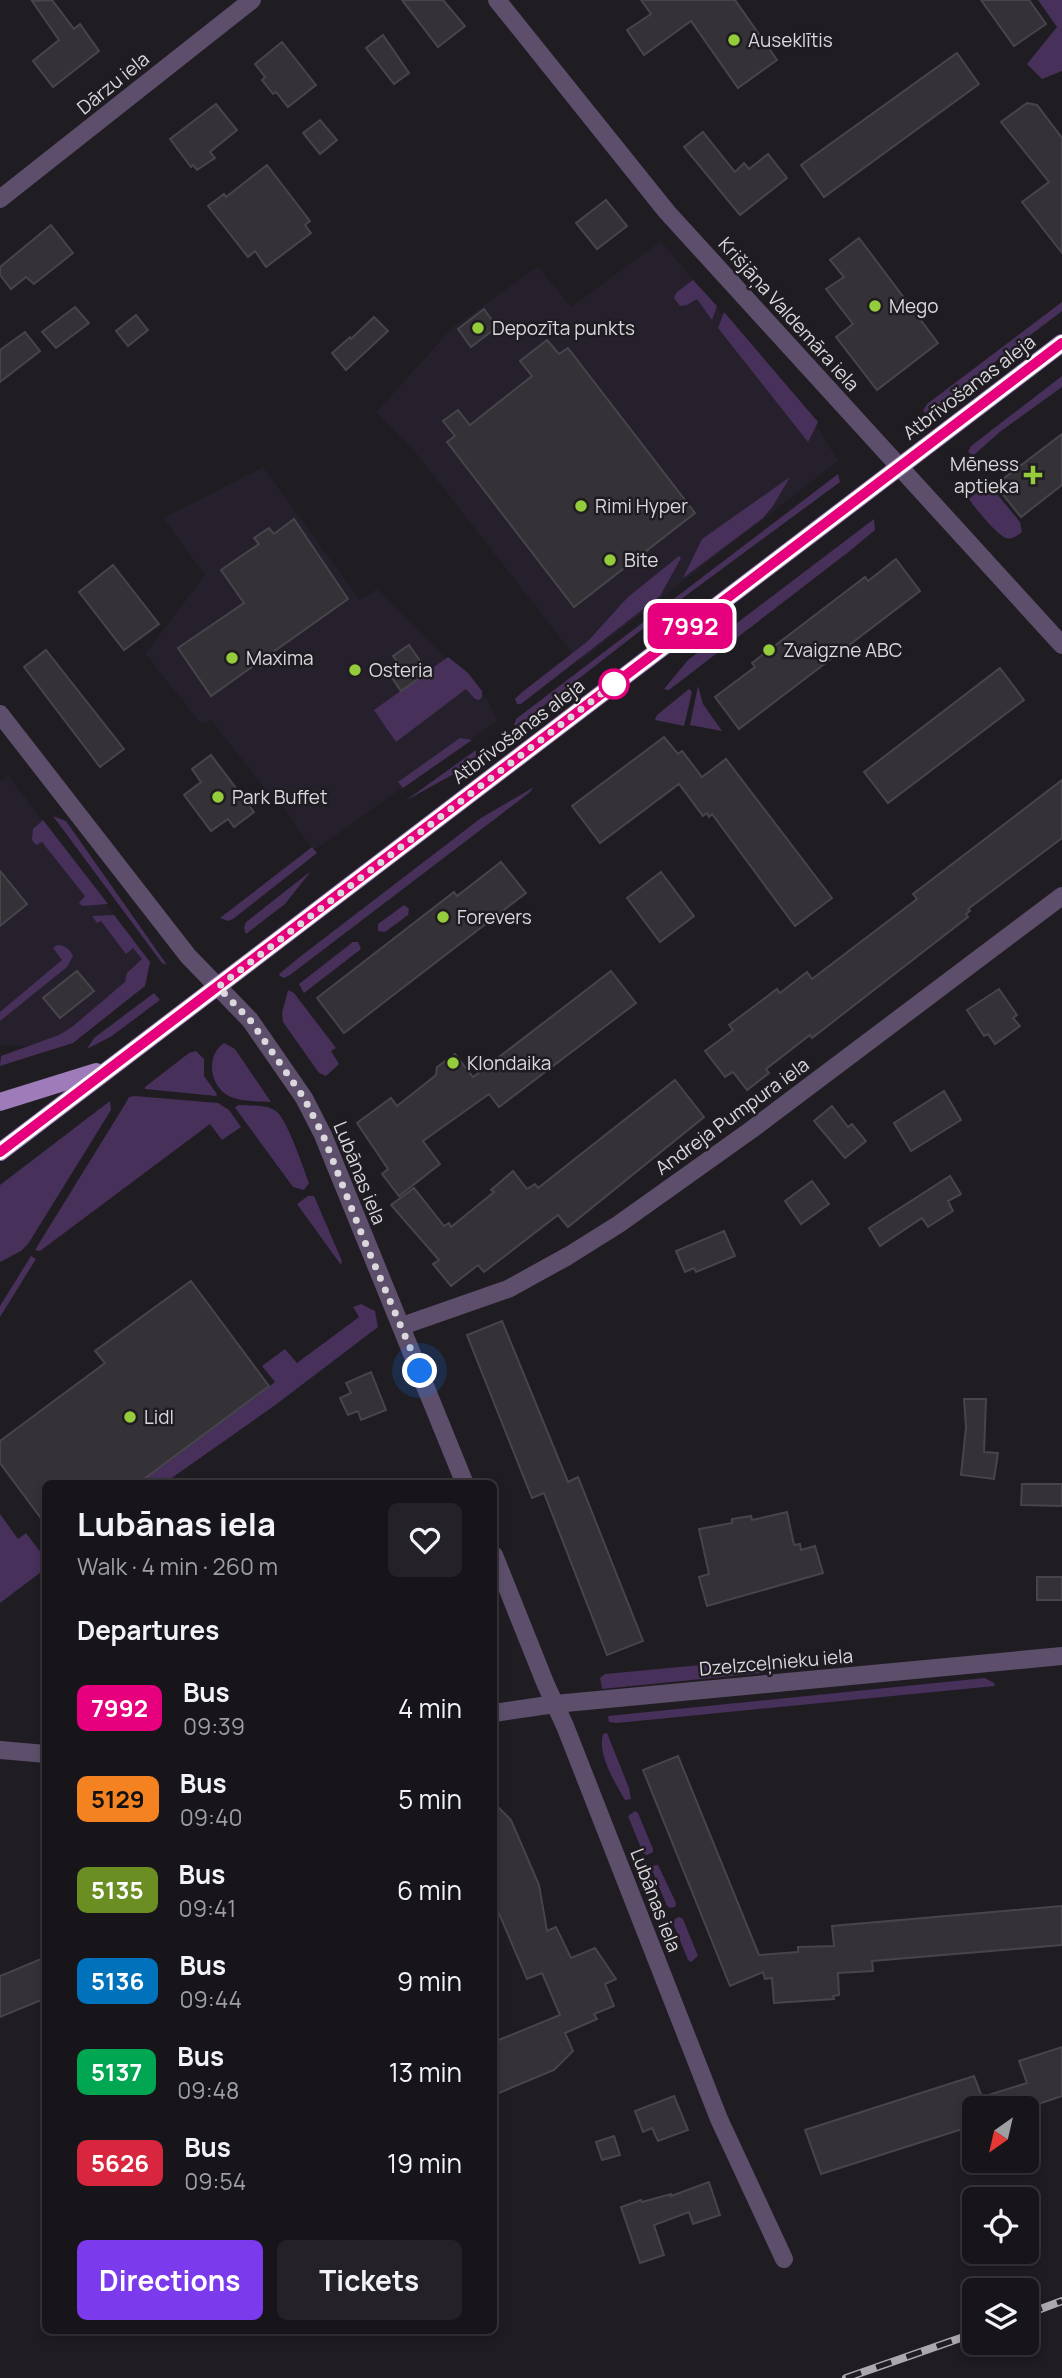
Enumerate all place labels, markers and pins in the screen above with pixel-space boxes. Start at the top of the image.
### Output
place label: Auseklītis [748,27,833,53]
marker: Auseklītis [726,32,742,48]
place label: Mego [889,293,939,319]
marker: Mego [867,298,883,314]
place label: Depozīta punkts [492,315,635,341]
marker: Depozīta punkts [470,320,486,336]
place label: Mēness aptieka [950,451,1019,499]
marker: Mēness aptieka [1025,467,1041,483]
place label: Rimi Hyper [595,493,688,519]
marker: Rimi Hyper [573,498,589,514]
place label: Bite [624,547,658,573]
marker: Bite [602,552,618,568]
place label: Zvaigzne ABC [783,637,902,663]
marker: Zvaigzne ABC [761,642,777,658]
place label: Maxima [246,645,314,671]
marker: Maxima [224,650,240,666]
place label: Osteria [369,657,433,683]
marker: Osteria [347,662,363,678]
unlabelled marker [599,669,629,699]
place label: Park Buffet [232,784,328,810]
marker: Park Buffet [210,789,226,805]
place label: Forevers [457,904,532,930]
marker: Forevers [435,909,451,925]
place label: Klondaika [467,1050,551,1076]
marker: Klondaika [445,1055,461,1071]
place label: Lidl [144,1404,174,1430]
marker: Lidl [122,1409,138,1425]

